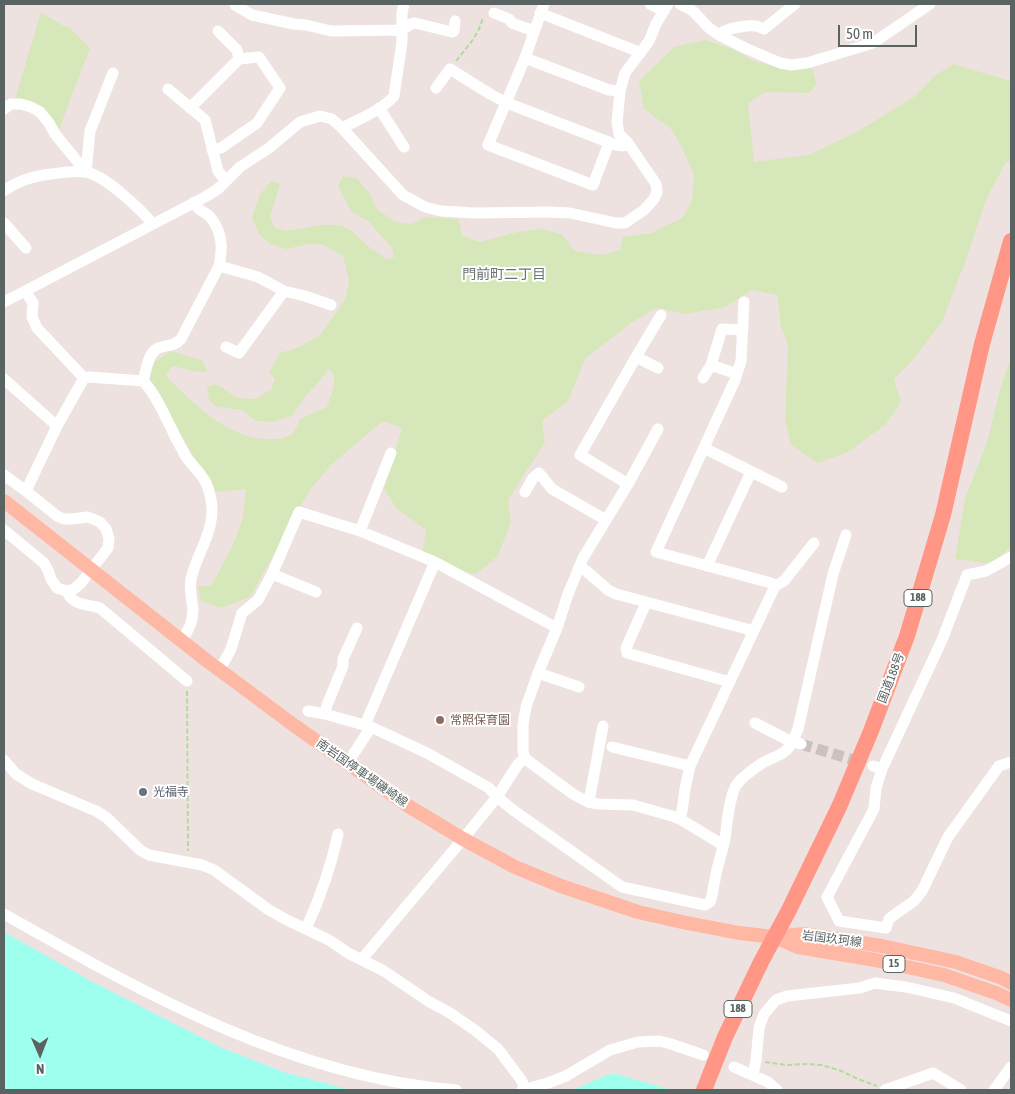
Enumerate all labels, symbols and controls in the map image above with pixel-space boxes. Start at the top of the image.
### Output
scale bar [840,15,919,47]
text: 50 m [846,25,873,42]
district label: 門前町二丁目 [462,267,546,283]
road number: 188 [904,590,932,606]
street label: 国道188号 [875,651,907,705]
place label: 常照保育園 [450,713,510,727]
marker: 常照保育園 [434,714,446,726]
street label: 南岩国停車場磯崎線 [314,736,410,810]
place label: 光福寺 [153,785,189,799]
marker: 光福寺 [137,786,149,798]
street label: 岩国玖珂線 [801,928,863,950]
road number: 15 [883,956,905,972]
road number: 188 [724,1001,752,1018]
north arrow [15,1029,65,1079]
text: N [36,1061,45,1077]

